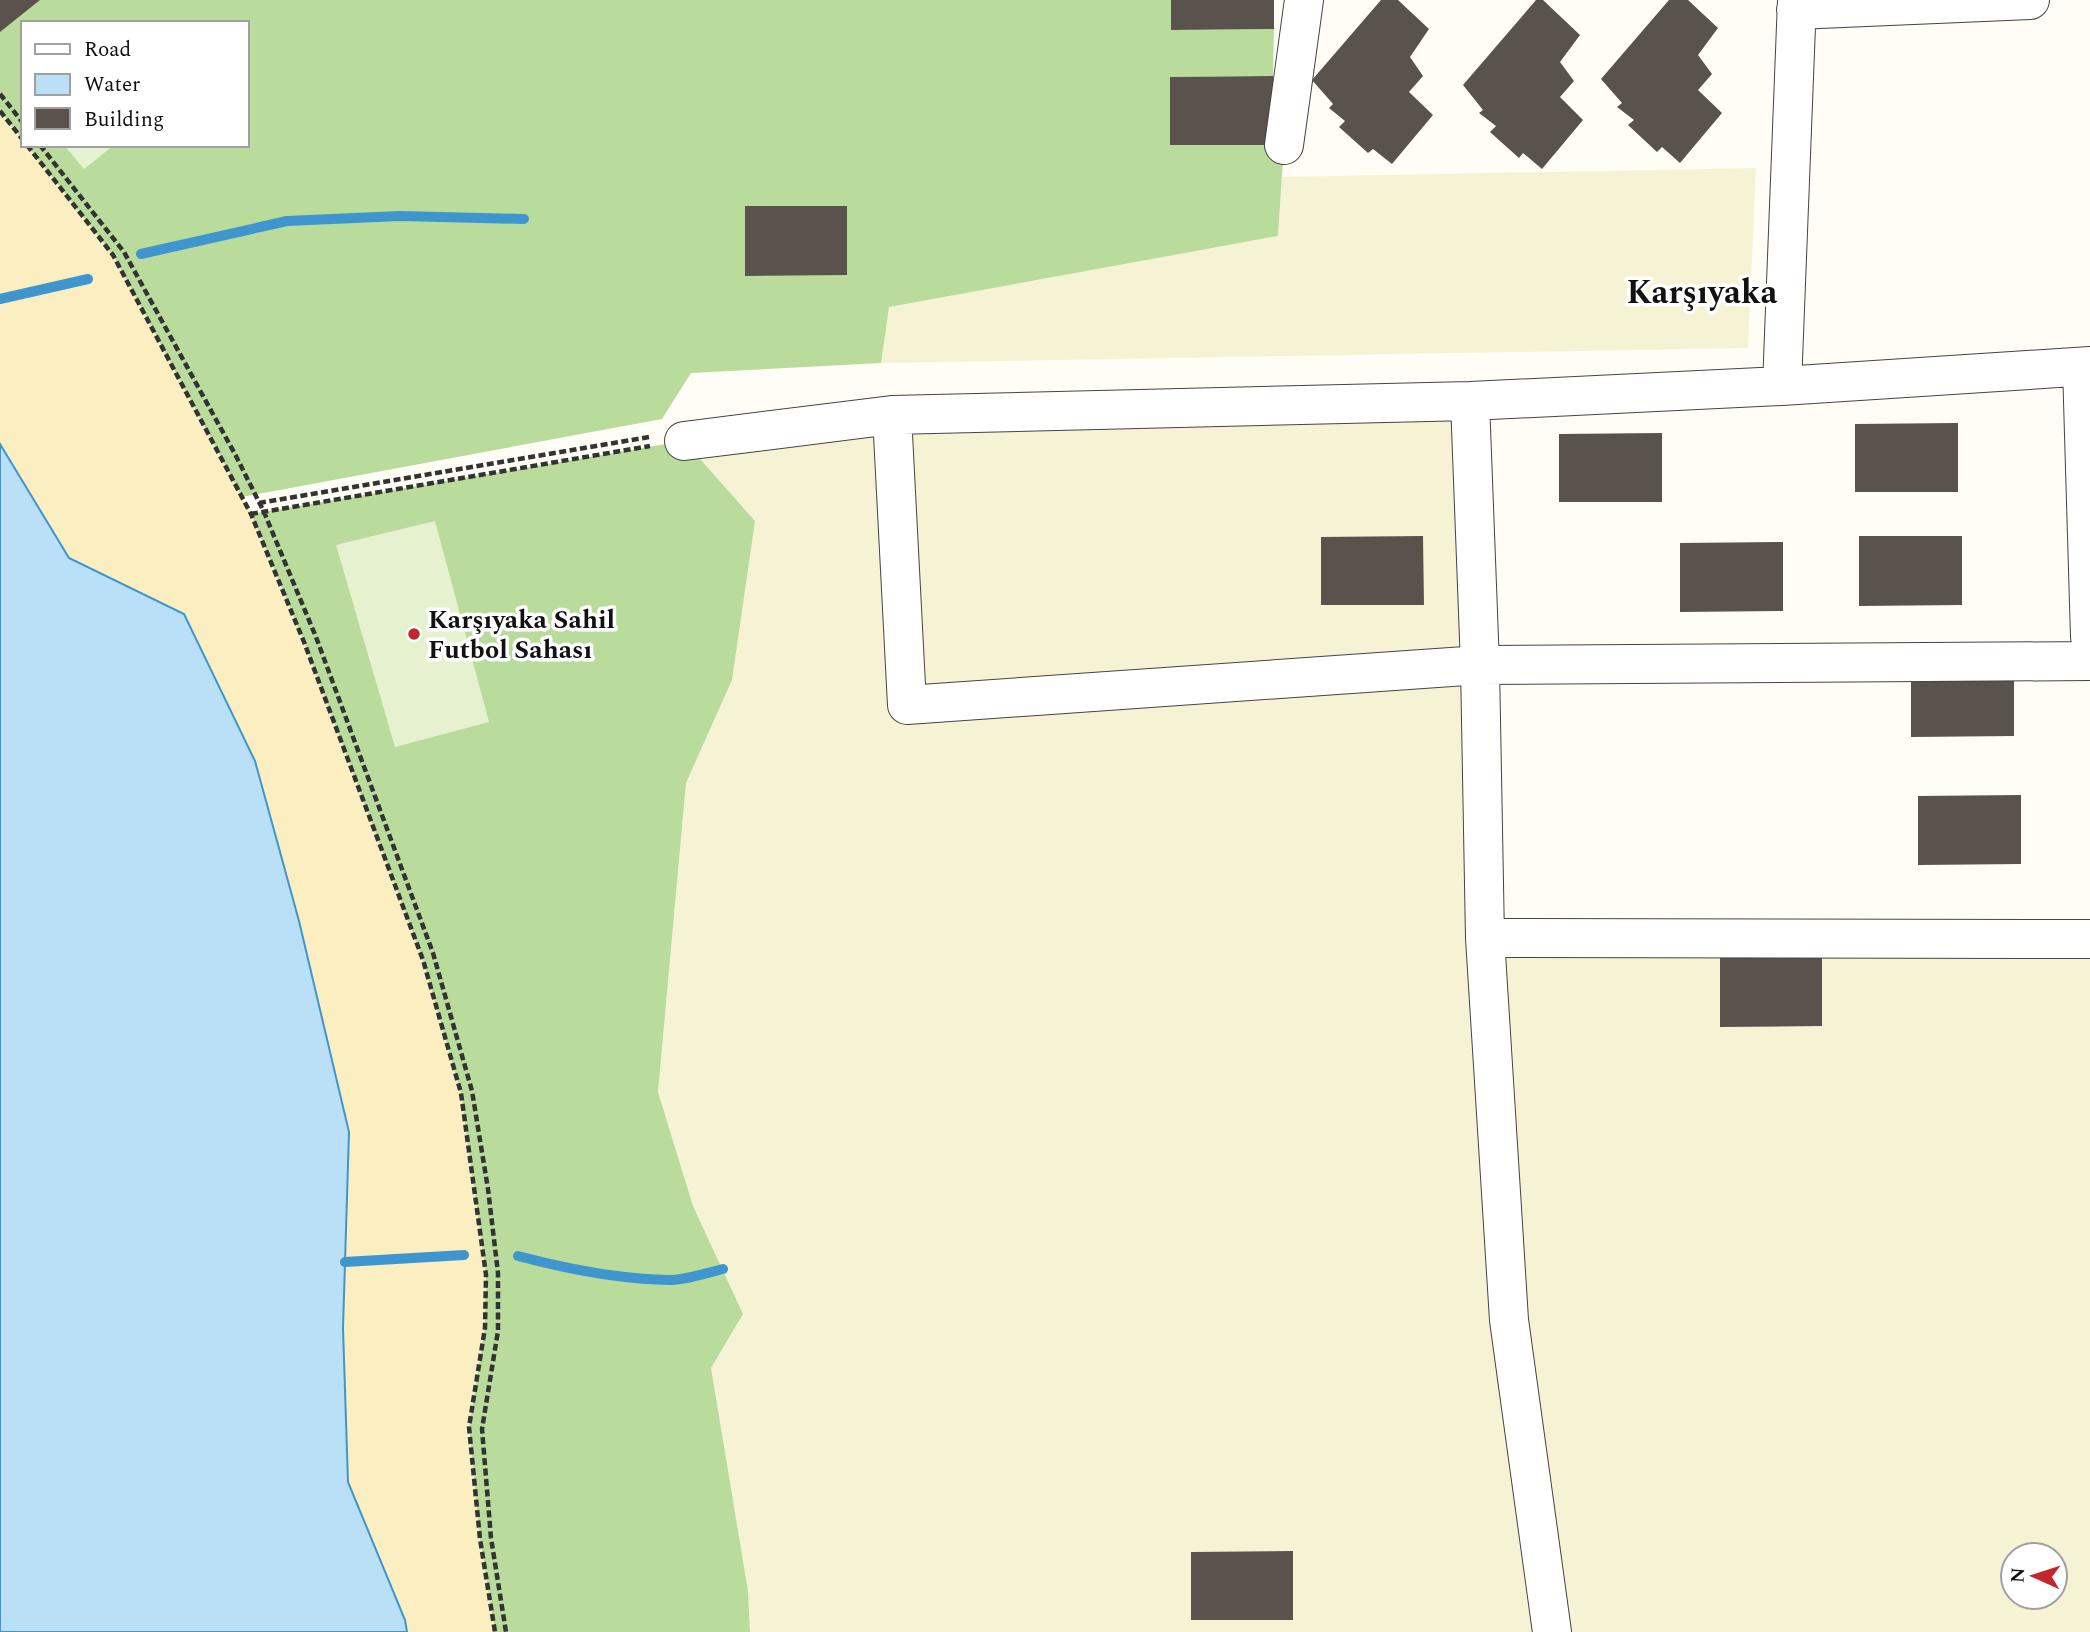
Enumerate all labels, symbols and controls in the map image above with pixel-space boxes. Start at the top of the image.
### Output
legend [21,21,248,147]
text: Road [84,34,131,66]
text: Water [84,69,140,101]
text: Building [84,104,164,136]
district label: Karşıyaka [1626,268,1778,318]
place label: Karşıyaka Sahil Futbol Sahası [428,600,615,670]
marker: Karşıyaka Sahil Futbol Sahası [406,626,422,642]
north arrow [1999,1541,2069,1611]
text: N [2004,1567,2033,1584]

